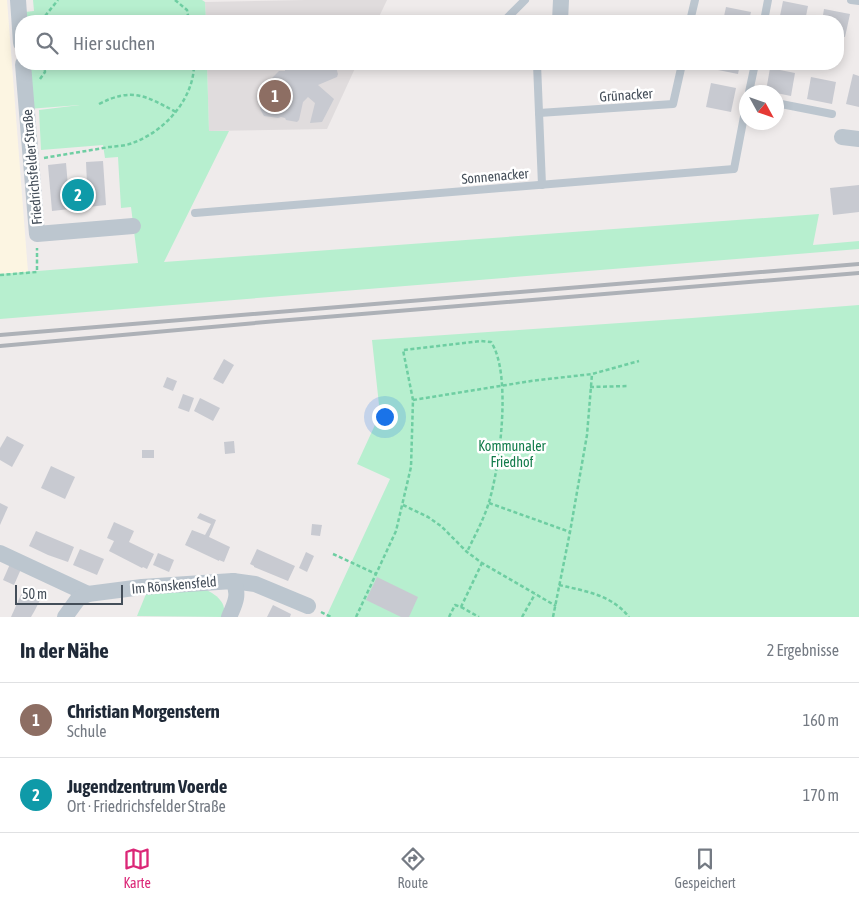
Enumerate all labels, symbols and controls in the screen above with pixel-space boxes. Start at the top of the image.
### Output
search box [15,15,844,70]
icon: search [33,29,61,57]
text: Hier suchen [73,32,155,54]
pin: 1 [259,77,291,115]
street label: Grünacker [599,85,654,105]
north arrow [739,85,784,130]
street label: Friedrichsfelder Straße [19,109,45,225]
street label: Sonnenacker [461,165,530,187]
pin: 2 [62,176,94,214]
your location [372,404,398,430]
park label: Kommunaler Friedhof [478,438,547,470]
street label: Im Rönskensfeld [131,573,217,597]
scale bar [15,582,122,605]
text: 50 m [22,586,47,602]
text: In der Nähe [20,638,109,662]
text: 2 Ergebnisse [767,641,839,659]
text: Christian Morgenstern [67,700,220,722]
text: 1 [32,711,40,729]
text: 160 m [803,711,839,729]
text: Schule [67,722,106,740]
text: Jugendzentrum Voerde [67,775,227,797]
text: 2 [32,786,40,804]
text: 170 m [803,786,839,804]
text: Ort · Friedrichsfelder Straße [67,797,226,815]
tab: Karte [123,845,151,891]
tab: Route [398,845,428,891]
tab: Gespeichert [675,845,736,891]

